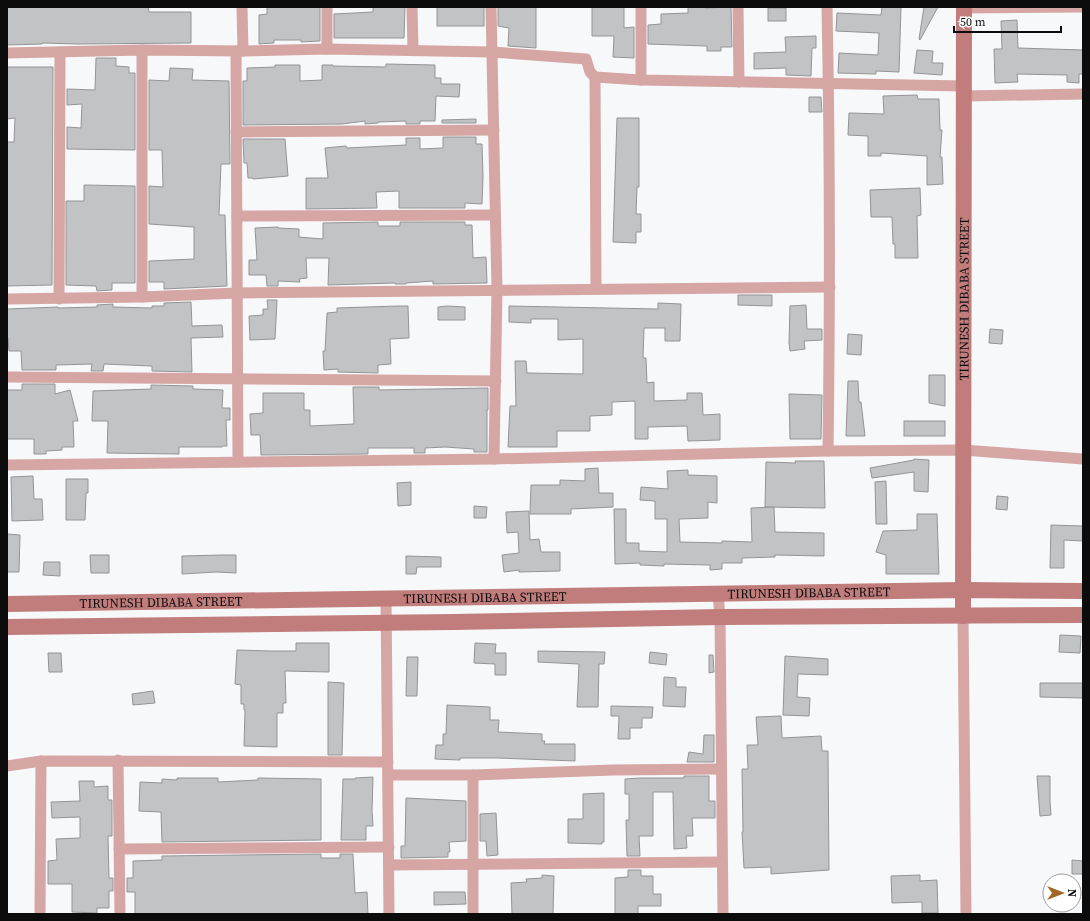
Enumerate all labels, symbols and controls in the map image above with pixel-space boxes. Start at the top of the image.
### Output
scale bar [954,8,1061,34]
text: 50 m [960,14,986,30]
street label: TIRUNESH DIBABA STREET [955,217,973,381]
street label: TIRUNESH DIBABA STREET [727,583,891,602]
street label: TIRUNESH DIBABA STREET [403,588,567,607]
street label: TIRUNESH DIBABA STREET [79,593,243,612]
north arrow [1042,873,1082,913]
text: N [1064,889,1079,897]

